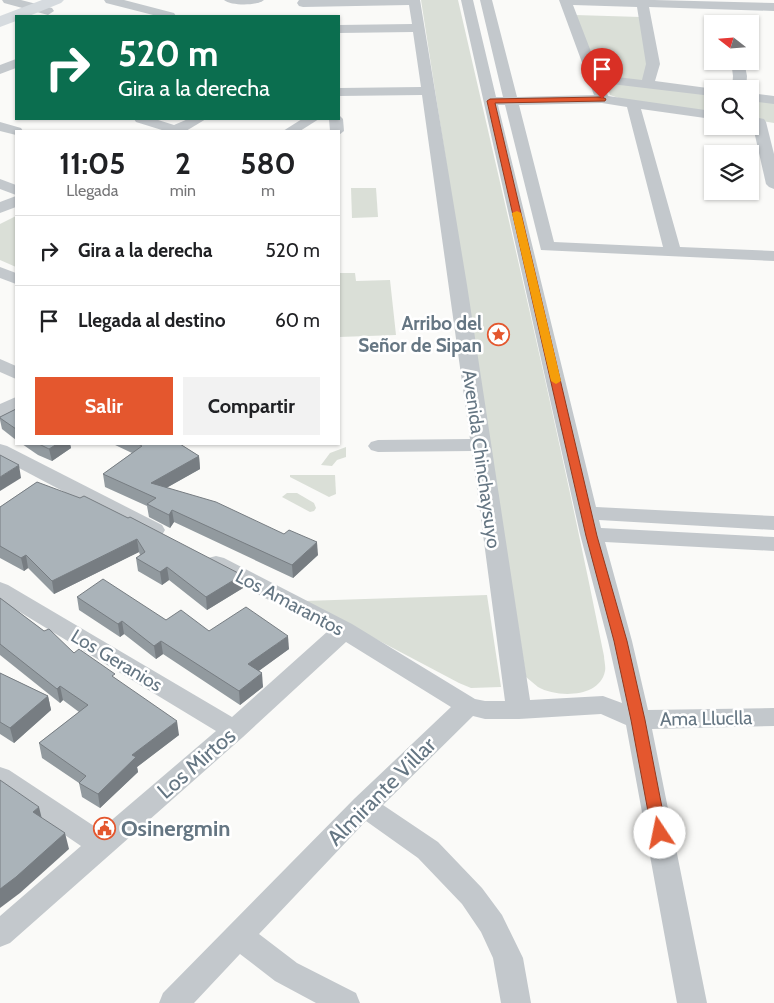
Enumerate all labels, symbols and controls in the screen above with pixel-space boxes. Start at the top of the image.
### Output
north arrow [704,15,759,70]
map controls [704,15,759,200]
text: 520 m [118,32,218,75]
icon: right [35,35,100,100]
pin [581,48,623,99]
icon: arrive [588,55,616,83]
text: Gira a la derecha [118,75,270,102]
button: search [704,80,759,135]
text: 11:05 [59,145,125,182]
text: 2 [175,145,191,182]
text: 580 [240,145,296,182]
button: layers [704,145,759,200]
text: Llegada [66,181,118,200]
text: min [170,181,196,200]
text: m [261,181,275,200]
icon: right [35,237,63,265]
text: Gira a la derecha [78,239,213,262]
text: 520 m [266,239,320,262]
icon: arrive [35,307,63,335]
text: Llegada al destino [78,309,225,332]
text: 60 m [275,309,320,332]
place label: Arribo del Señor de Sipan [358,312,482,357]
place icon: Arribo del Señor de Sipan [486,322,510,346]
street label: Avenida Chinchaysuyo [458,368,505,550]
button: Salir [35,377,173,435]
button: Compartir [183,377,320,435]
street label: Los Amarantos [232,564,348,641]
street label: Los Geranios [67,624,167,697]
street label: Ama Lluclla [660,706,752,731]
street label: Los Mirtos [152,722,241,805]
street label: Almirante Villar [321,731,441,851]
position arrow [633,806,685,858]
place label: Osinergmin [121,815,230,842]
public building icon: Osinergmin [93,816,117,840]

